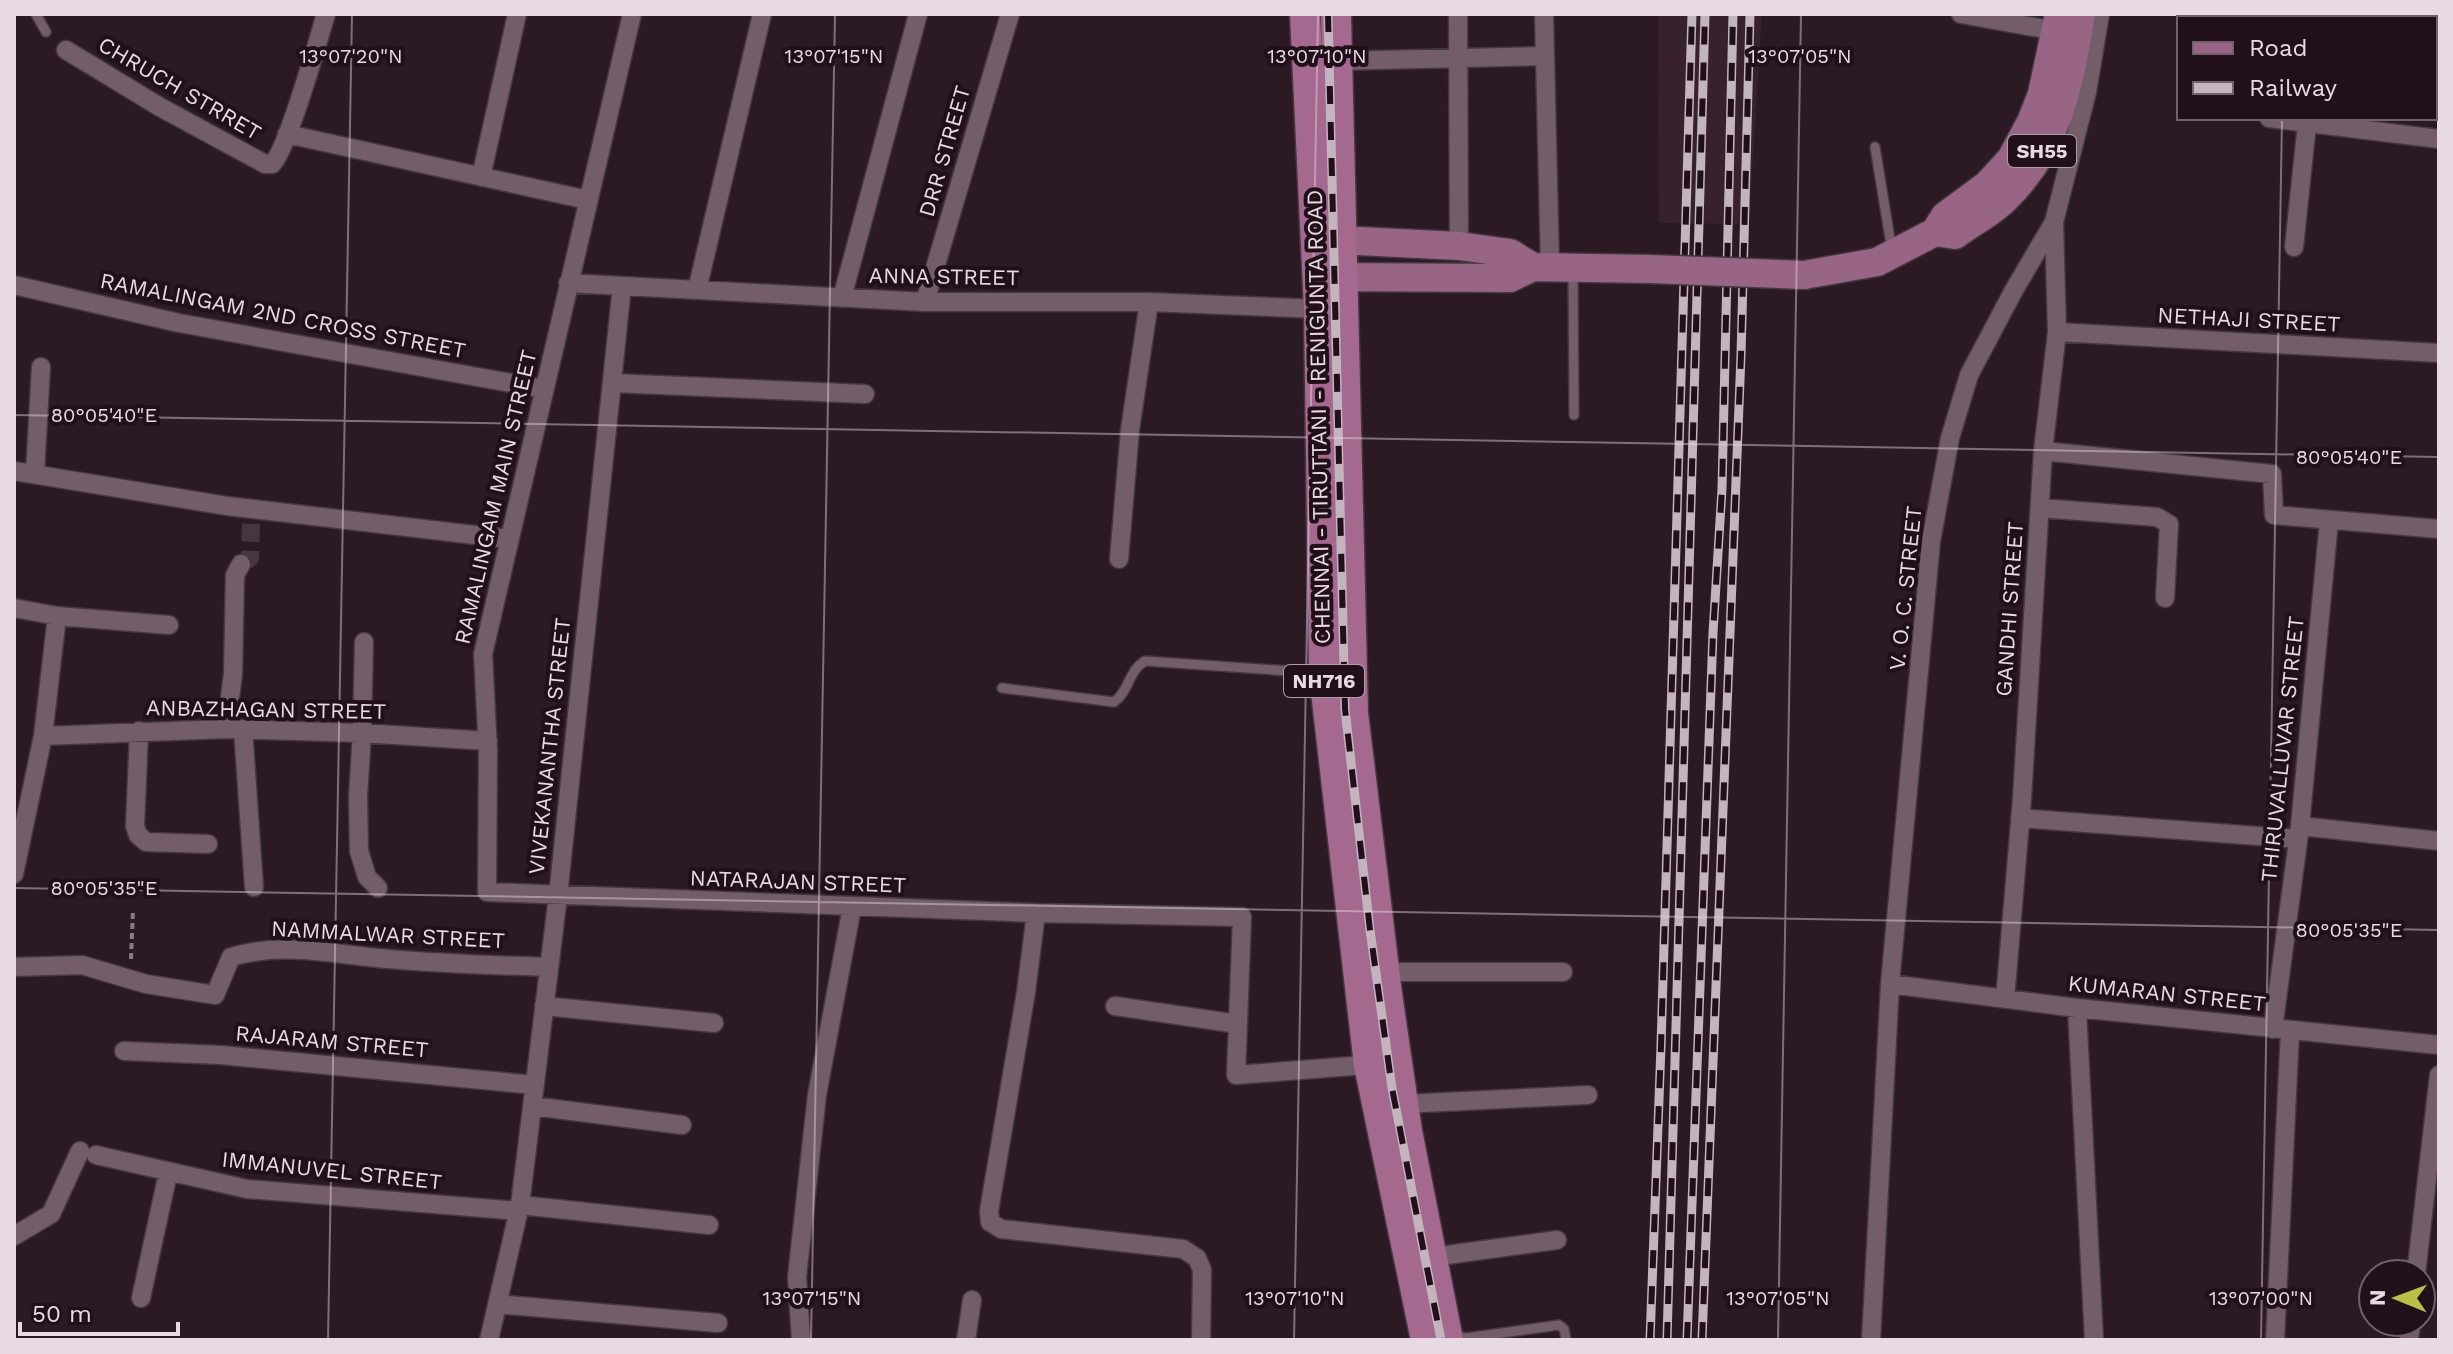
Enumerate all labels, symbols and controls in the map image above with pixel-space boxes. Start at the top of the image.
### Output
legend [2177,16,2437,120]
street label: CHRUCH STRRET [94,32,265,145]
text: Road [2249,34,2308,62]
text: 13°07'20"N [299,44,403,68]
text: 13°07'15"N [785,44,883,68]
text: 13°07'10"N [1267,44,1367,68]
text: 13°07'05"N [1748,44,1852,68]
text: Railway [2249,74,2338,102]
street label: DRR STREET [914,83,975,220]
road number: SH55 [2008,135,2076,167]
street label: CHENNAI - TIRUTTANI - RENIGUNTA ROAD [1302,190,1335,644]
street label: ANNA STREET [868,263,1020,290]
street label: RAMALINGAM 2ND CROSS STREET [98,268,468,363]
street label: NETHAJI STREET [2157,302,2341,337]
street label: RAMALINGAM MAIN STREET [449,348,542,647]
text: 80°05'40"E [51,403,157,427]
text: 80°05'40"E [2296,445,2402,469]
street label: V. O. C. STREET [1884,505,1927,671]
street label: GANDHI STREET [1991,521,2028,697]
street label: THIRUVALLUVAR STREET [2256,615,2309,883]
street label: VIVEKANANTHA STREET [524,616,575,876]
road number: NH716 [1284,665,1364,697]
street label: ANBAZHAGAN STREET [146,695,386,724]
street label: NATARAJAN STREET [689,865,907,898]
text: 80°05'35"E [51,876,157,900]
street label: NAMMALWAR STREET [270,916,505,953]
text: 80°05'35"E [2296,918,2402,942]
street label: KUMARAN STREET [2067,971,2267,1016]
street label: RAJARAM STREET [234,1021,430,1062]
street label: IMMANUVEL STREET [221,1146,443,1195]
north arrow [2357,1258,2437,1338]
scale bar [20,1286,178,1336]
text: 13°07'15"N [763,1286,861,1310]
text: 13°07'10"N [1245,1286,1345,1310]
text: 13°07'05"N [1726,1286,1830,1310]
text: 13°07'00"N [2209,1286,2313,1310]
text: N [2365,1289,2390,1306]
text: 50 m [32,1300,92,1328]

